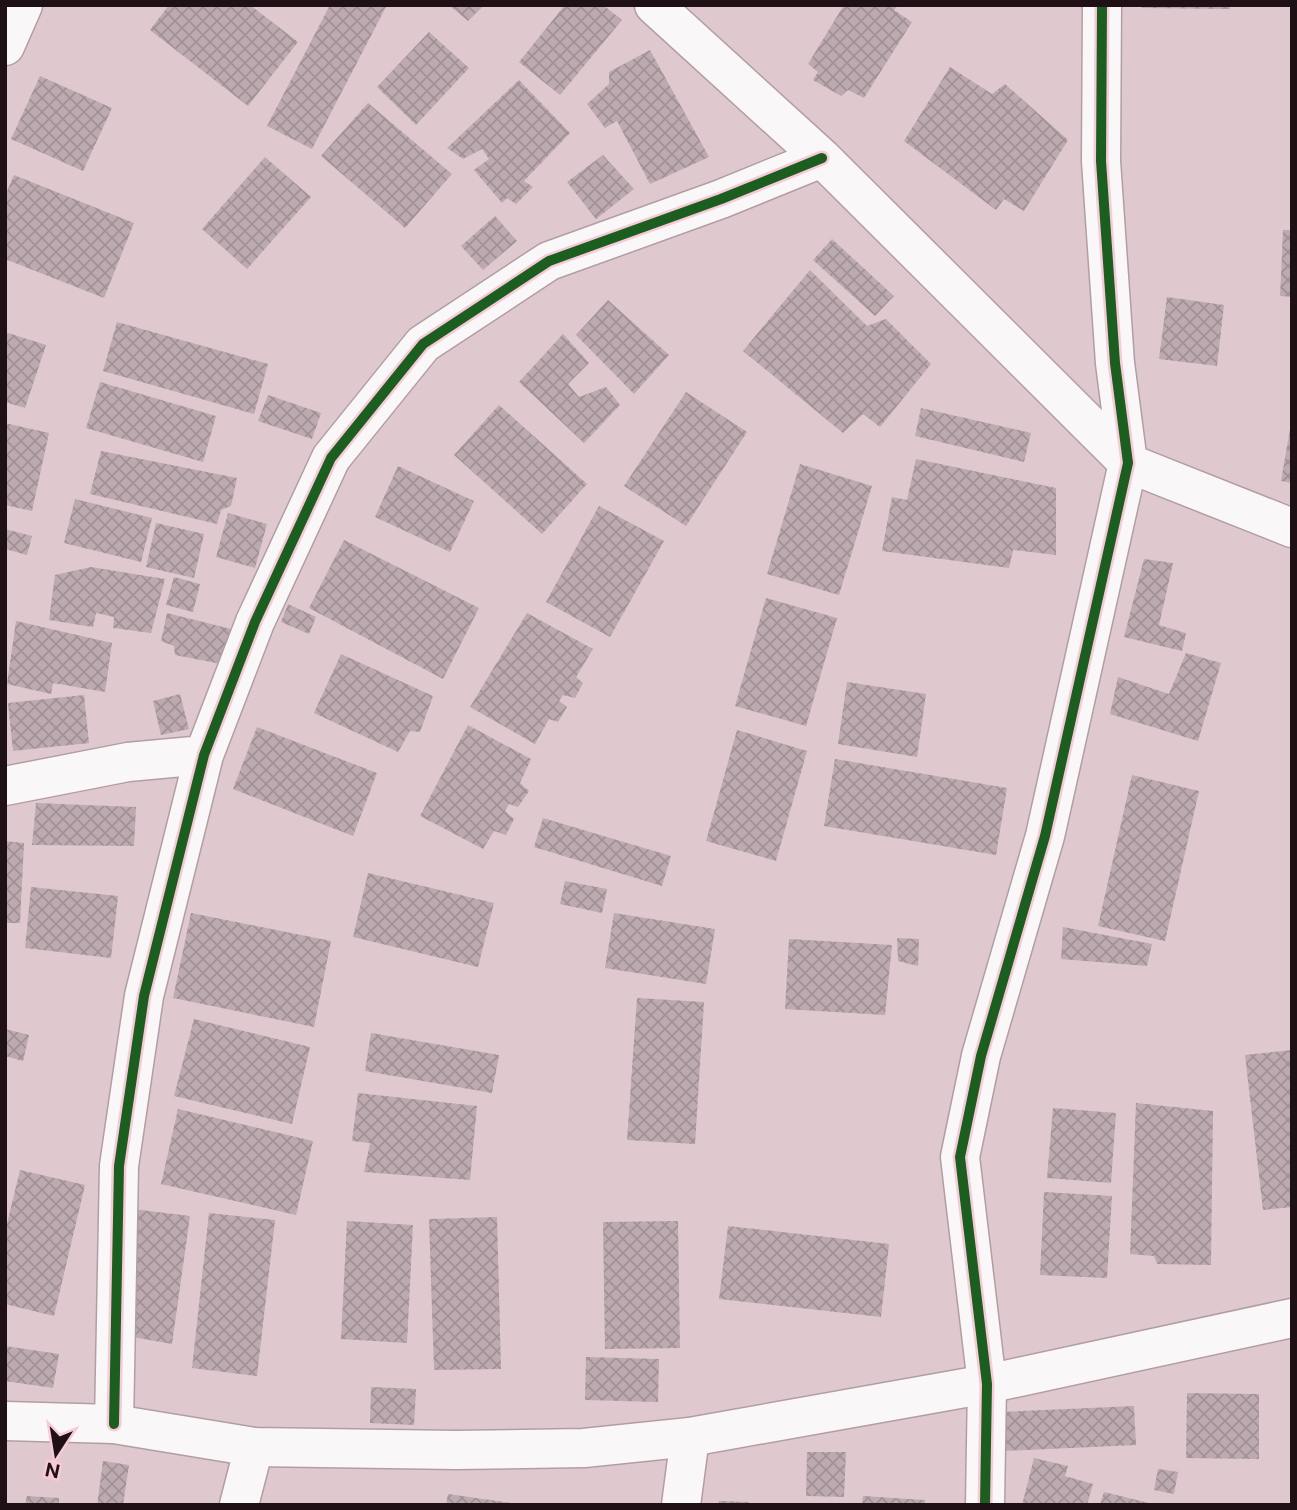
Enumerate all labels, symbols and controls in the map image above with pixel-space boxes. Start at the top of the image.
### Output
north arrow [21,1419,91,1489]
text: N [43,1458,62,1483]

